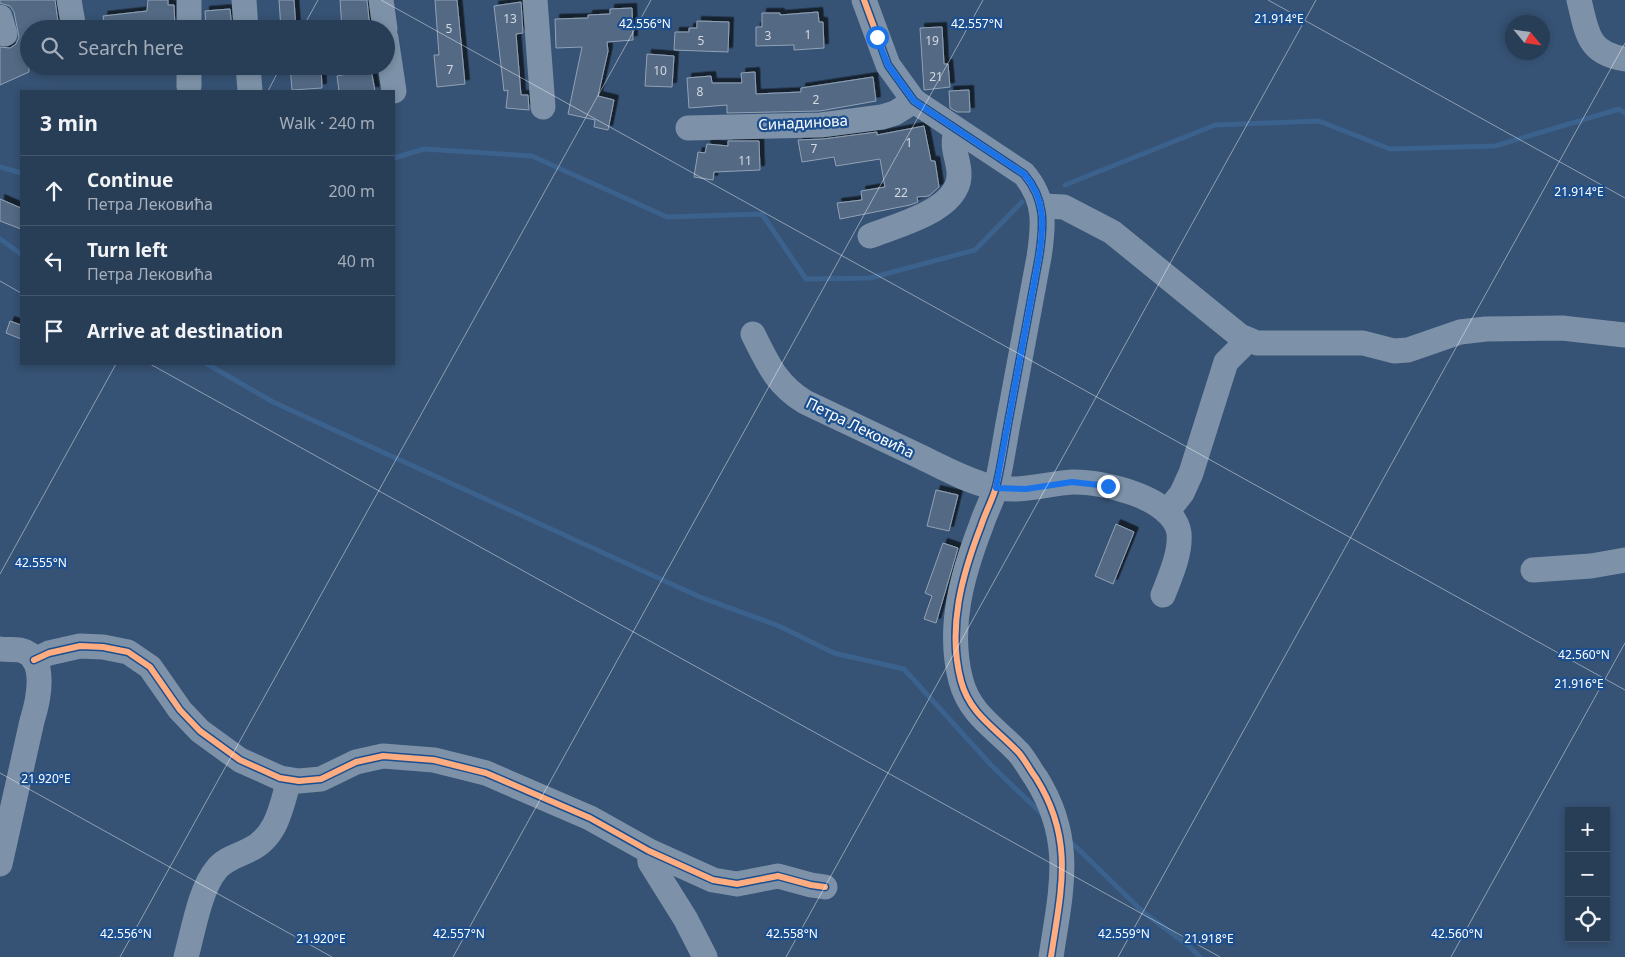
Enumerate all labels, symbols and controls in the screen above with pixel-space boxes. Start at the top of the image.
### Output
house number: 13 [503,10,517,27]
text: 21.914°E [1254,10,1304,27]
text: 42.556°N [619,15,671,32]
text: 42.557°N [951,15,1003,32]
north arrow [1505,15,1550,60]
search box [20,20,395,75]
house number: 5 [446,20,453,37]
house number: 1 [805,26,811,43]
route start [866,26,889,49]
house number: 3 [765,27,772,44]
house number: 5 [698,32,705,49]
house number: 19 [925,32,939,49]
icon: search [38,34,66,62]
text: Search here [78,35,184,61]
house number: 7 [447,61,454,78]
house number: 10 [653,62,667,79]
house number: 21 [929,68,943,85]
house number: 8 [697,83,704,100]
house number: 2 [813,91,820,108]
text: 3 min [40,109,98,137]
street label: Синадинова [758,110,848,134]
text: Walk · 240 m [280,112,375,134]
house number: 1 [906,134,912,151]
house number: 7 [811,140,818,157]
house number: 11 [738,152,752,169]
text: Continue [87,167,173,193]
icon: ahead [40,177,68,205]
text: 200 m [328,180,375,202]
text: 21.914°E [1554,183,1604,200]
house number: 22 [894,184,908,201]
text: Петра Лековића [87,193,213,215]
text: Turn left [87,237,168,263]
icon: left [40,247,68,275]
text: 40 m [338,250,375,272]
text: Петра Лековића [87,263,213,285]
icon: arrive [40,317,68,345]
text: Arrive at destination [87,318,283,344]
street label: Петра Лековића [803,392,918,462]
route end [1097,475,1120,498]
text: 42.555°N [15,554,67,571]
text: 42.560°N [1558,646,1610,663]
text: 21.916°E [1554,675,1604,692]
text: 21.920°E [21,770,71,787]
map controls [1565,807,1610,942]
button: + [1565,807,1610,852]
button: − [1565,852,1610,897]
button: locate [1565,897,1610,942]
text: 42.556°N [100,925,152,942]
text: 42.557°N [433,925,485,942]
text: 42.558°N [766,925,818,942]
text: 42.559°N [1098,925,1150,942]
text: 42.560°N [1431,925,1483,942]
text: 21.920°E [296,930,346,947]
text: 21.918°E [1184,930,1234,947]

